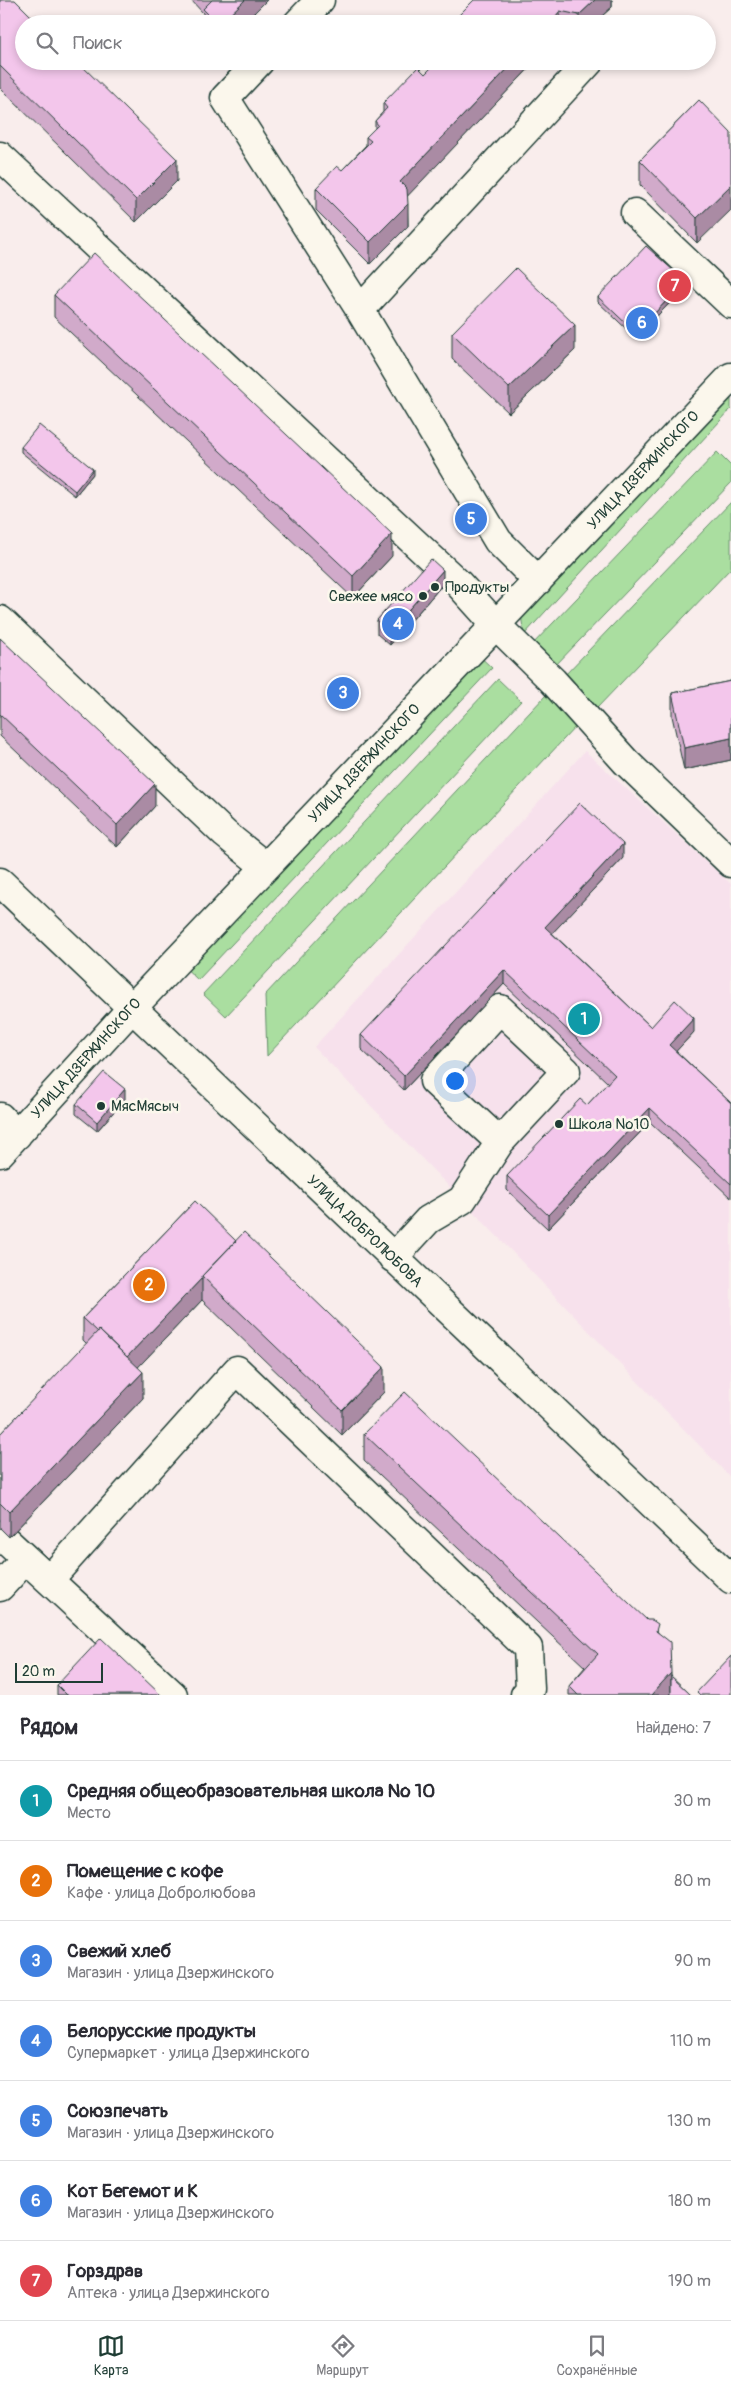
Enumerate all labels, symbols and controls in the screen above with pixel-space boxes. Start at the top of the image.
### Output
search box [15,15,716,70]
icon: search [33,29,61,57]
text: Поиск [73,31,123,55]
pin: 7 [659,267,691,305]
pin: 6 [626,304,658,342]
street label: УЛИЦА ДЗЕРЖИНСКОГО [583,407,703,534]
pin: 5 [455,500,487,538]
place label: Продукты [445,578,509,597]
marker: Продукты [429,581,441,593]
place label: Свежее мясо [329,587,413,606]
marker: Свежее мясо [417,590,429,602]
pin: 4 [382,605,414,643]
pin: 3 [327,674,359,712]
street label: УЛИЦА ДЗЕРЖИНСКОГО [304,700,424,827]
street label: УЛИЦА ДЗЕРЖИНСКОГО [27,994,145,1122]
pin: 1 [568,1000,600,1038]
your location [442,1068,468,1094]
place label: МясМясыч [111,1097,179,1116]
marker: МясМясыч [95,1100,107,1112]
place label: Школа №10 [569,1115,650,1134]
marker: Школа №10 [553,1118,565,1130]
street label: УЛИЦА ДОБРОЛЮБОВА [303,1171,427,1292]
pin: 2 [133,1266,165,1304]
scale bar [15,1660,102,1683]
text: 20 m [22,1663,55,1680]
text: Рядом [20,1714,78,1741]
text: Найдено: 7 [635,1718,711,1738]
text: Средняя общеобразовательная школа № 10 [67,1779,435,1803]
text: 1 [33,1791,39,1811]
text: 30 m [673,1791,711,1811]
text: Место [67,1803,111,1823]
text: Помещение с кофе [67,1859,223,1883]
text: 2 [32,1871,40,1891]
text: 80 m [674,1871,711,1891]
text: Кафе · улица Добролюбова [67,1883,256,1903]
text: Свежий хлеб [67,1939,171,1963]
text: 3 [32,1951,40,1971]
text: 90 m [674,1951,711,1971]
text: Магазин · улица Дзержинского [67,1963,274,1983]
text: Белорусские продукты [67,2019,256,2043]
text: 4 [31,2031,41,2051]
text: 110 m [670,2031,711,2051]
text: Супермаркет · улица Дзержинского [67,2043,310,2063]
text: Союзпечать [67,2099,169,2123]
text: 5 [32,2111,40,2131]
text: 130 m [667,2111,711,2131]
text: Магазин · улица Дзержинского [67,2123,274,2143]
text: Кот Бегемот и К [67,2179,198,2203]
text: 6 [31,2191,41,2211]
text: 180 m [668,2191,711,2211]
text: Магазин · улица Дзержинского [67,2203,274,2223]
text: Горздрав [67,2259,143,2283]
text: 7 [32,2271,40,2291]
text: 190 m [668,2271,711,2291]
text: Аптека · улица Дзержинского [67,2283,270,2303]
tab: Карта [94,2332,129,2379]
tab: Маршрут [316,2332,369,2379]
tab: Сохранённые [556,2332,637,2379]

